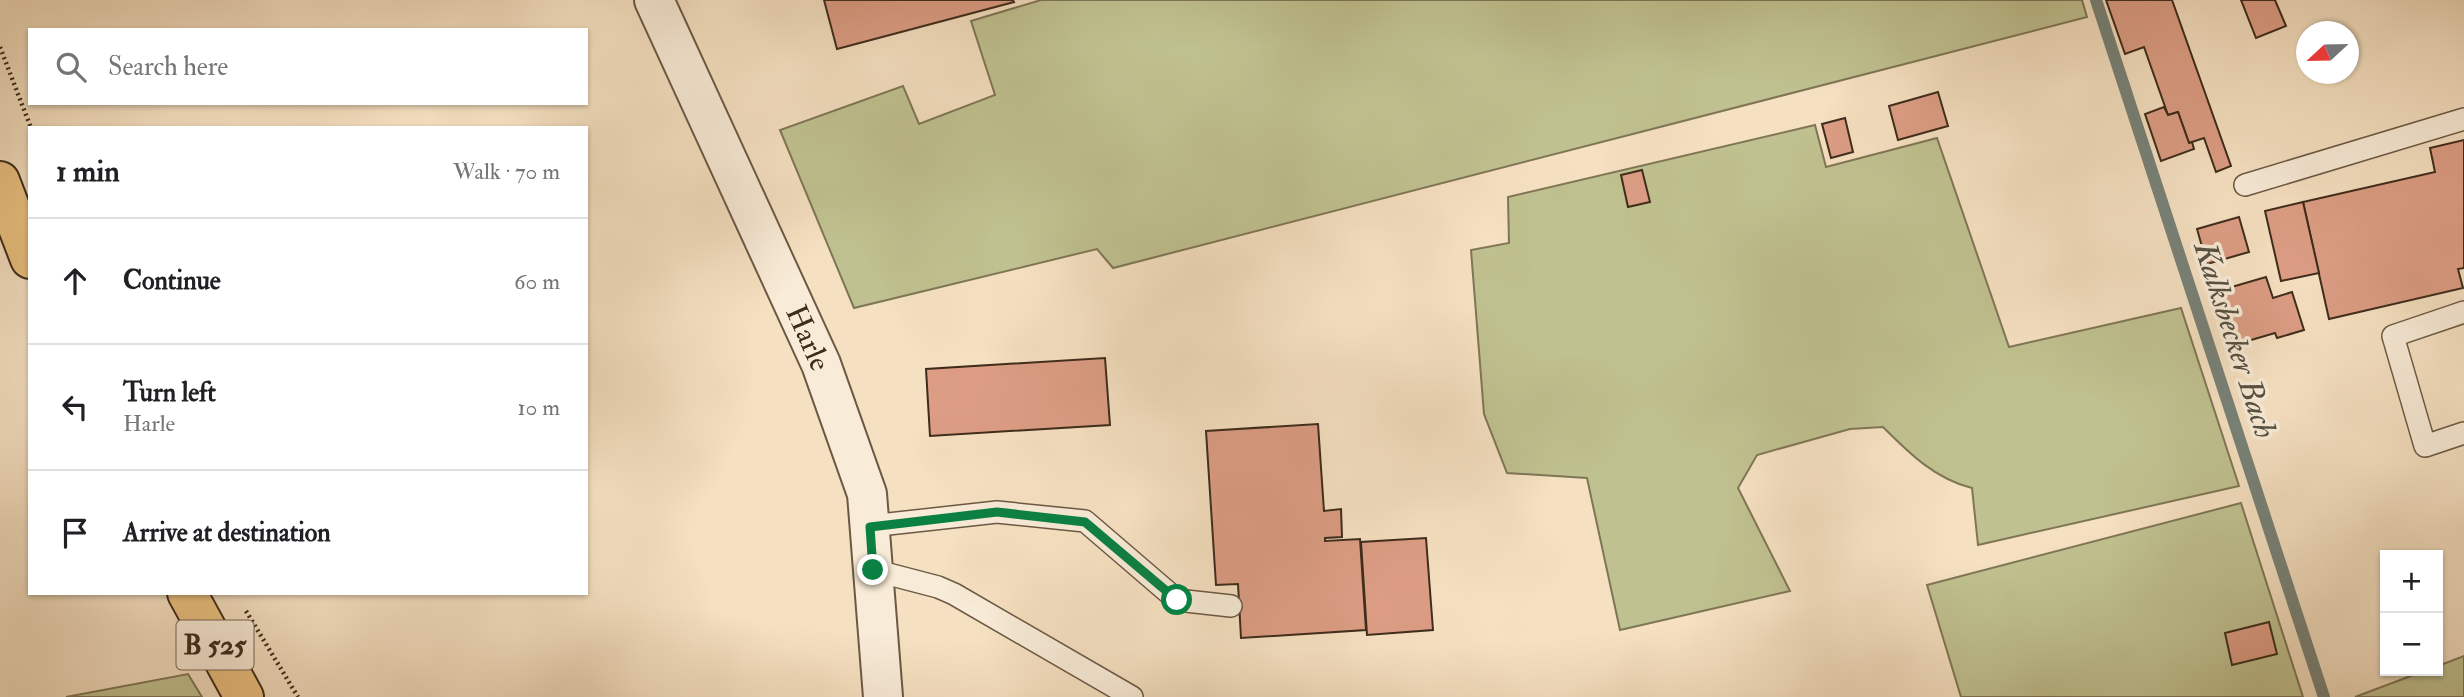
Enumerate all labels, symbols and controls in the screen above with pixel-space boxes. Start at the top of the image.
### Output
north arrow [2296,21,2359,84]
search box [28,28,588,105]
icon: search [52,48,90,86]
text: Search here [108,51,228,83]
text: 1 min [56,153,120,190]
text: Walk · 70 m [453,157,560,186]
water label: Kalksbecker Bach [2184,235,2286,443]
icon: ahead [56,262,94,300]
text: Continue [123,265,221,297]
text: 60 m [514,267,560,296]
street label: Harle [777,299,839,377]
text: Turn left [123,377,216,409]
icon: left [56,388,94,426]
text: 10 m [517,393,560,422]
text: Harle [123,409,175,438]
icon: arrive [56,514,94,552]
text: Arrive at destination [123,517,331,549]
map controls [2380,550,2443,676]
button: + [2380,550,2443,613]
route end [857,554,888,585]
route start [1161,584,1192,615]
button: − [2380,613,2443,676]
road number: B 525 [176,620,254,670]

